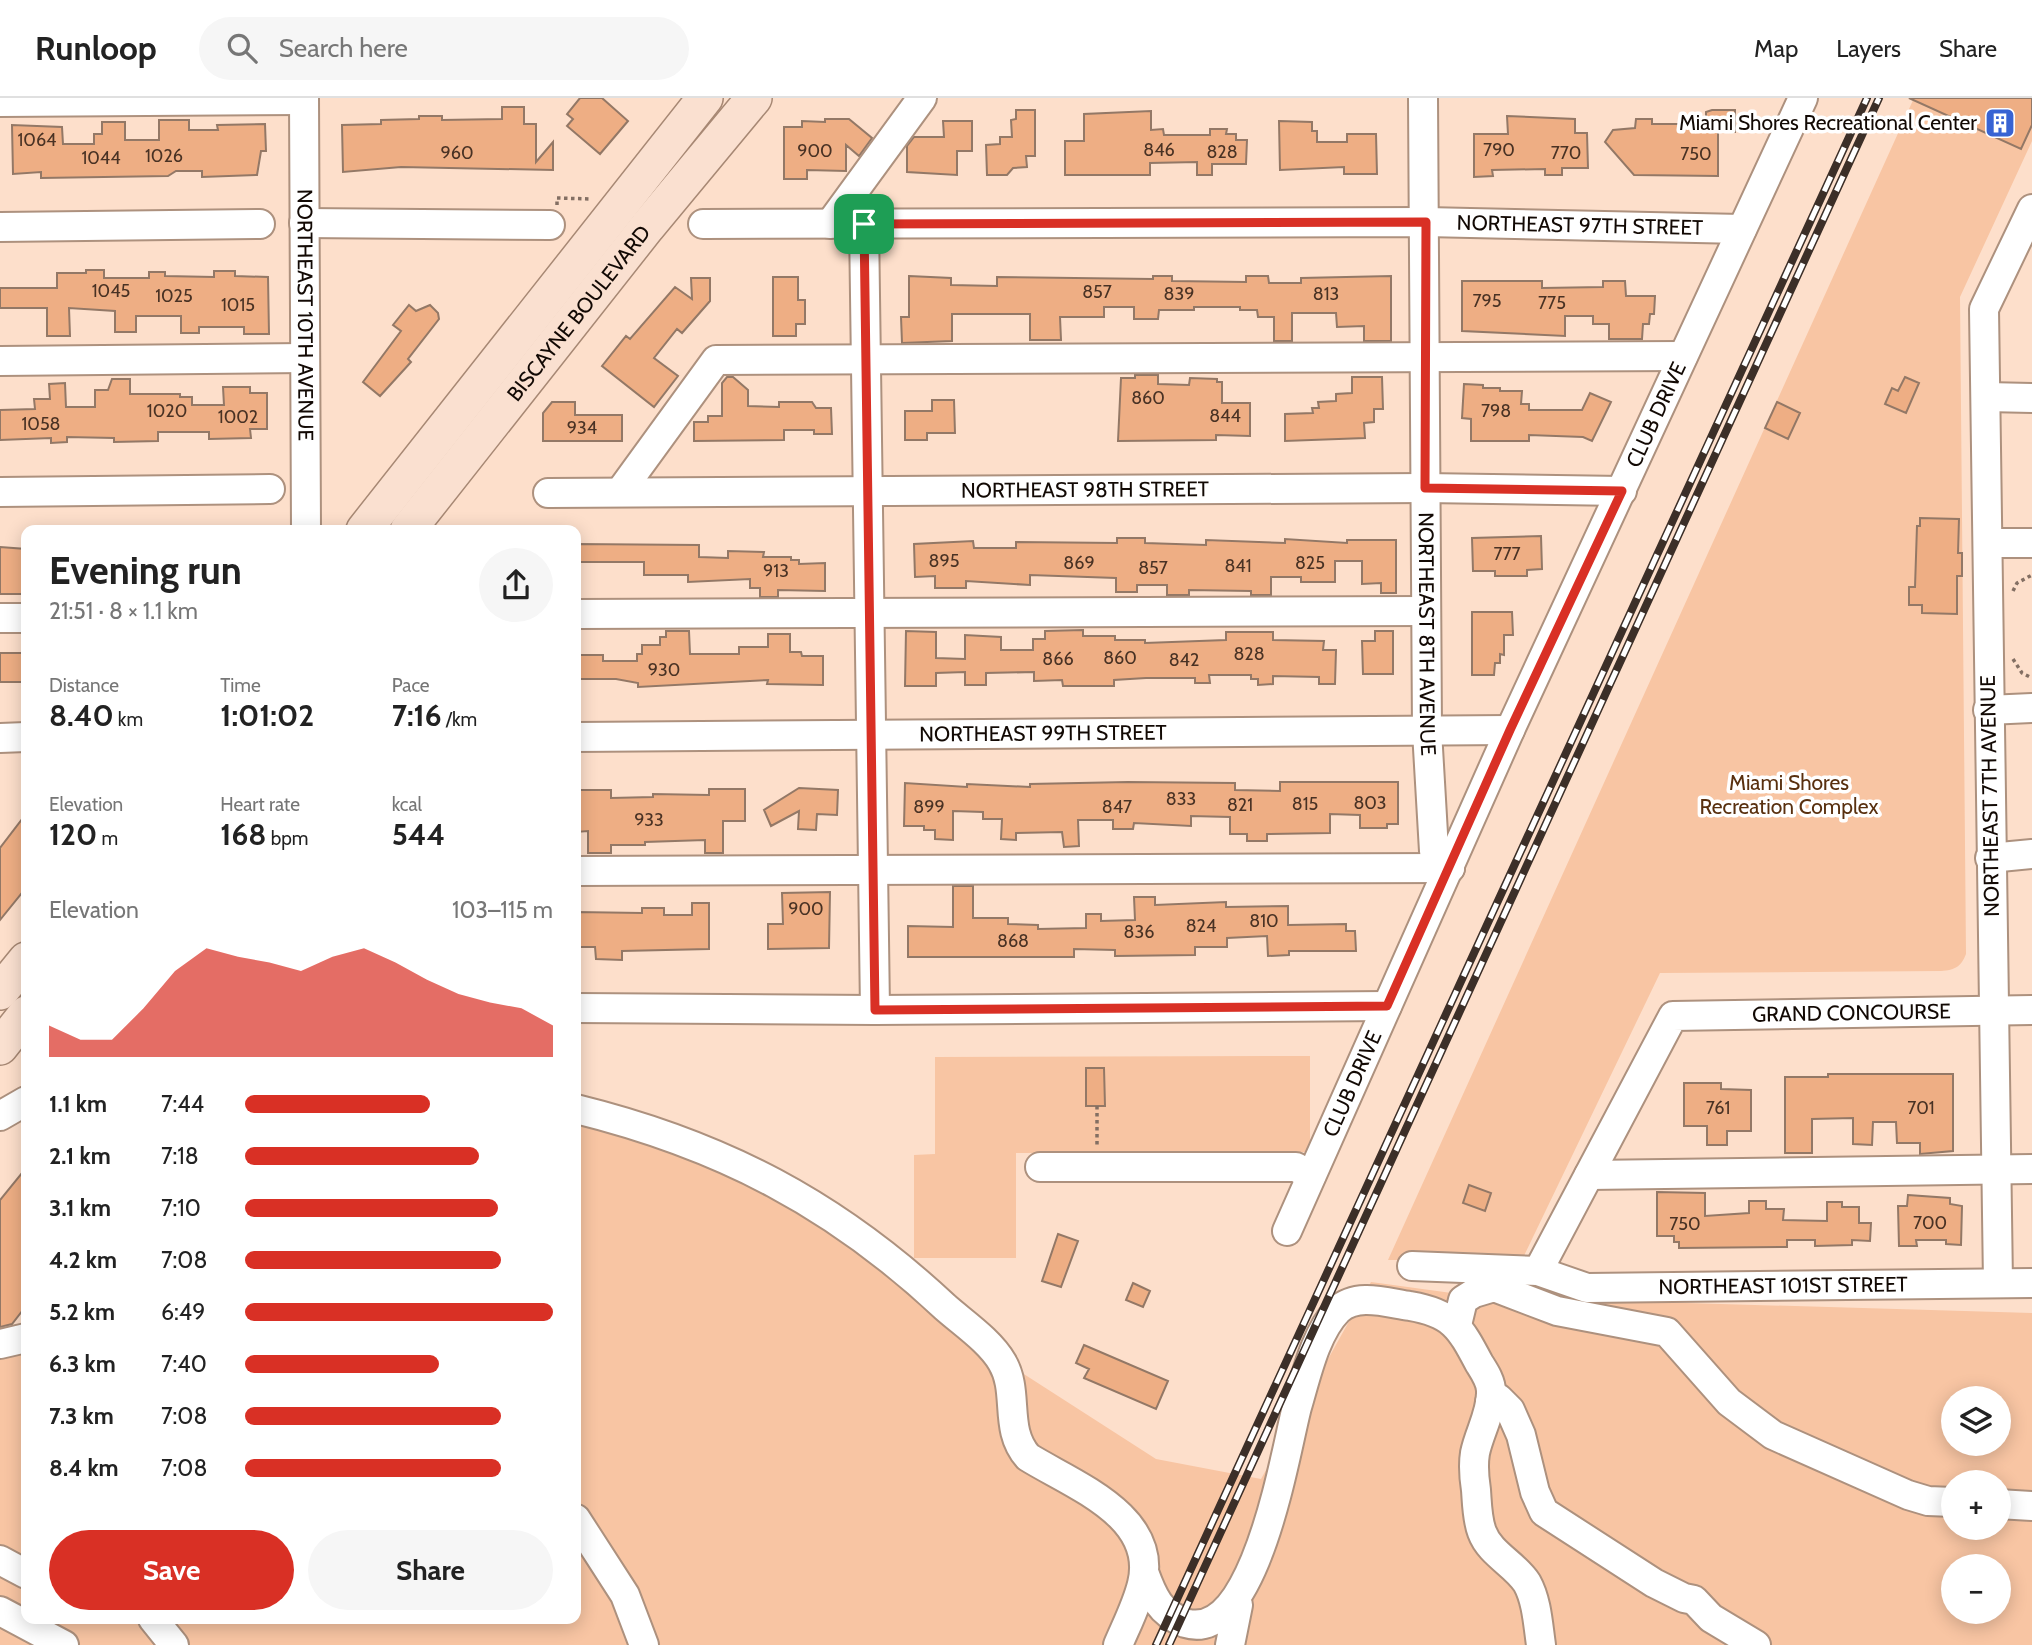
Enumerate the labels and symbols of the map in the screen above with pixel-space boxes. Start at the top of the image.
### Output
building icon: Miami Shores Recreational Center [1983,106,2017,140]
place label: Miami Shores Recreational Center [1679,110,1977,135]
house number: 1064 [17,129,57,151]
house number: 846 [1143,139,1175,161]
house number: 790 [1483,139,1515,161]
house number: 900 [797,140,833,162]
house number: 828 [1206,141,1238,163]
house number: 960 [440,142,474,164]
house number: 770 [1551,142,1581,164]
house number: 750 [1680,143,1712,165]
house number: 1026 [145,145,183,167]
house number: 1044 [81,147,121,169]
street label: NORTHEAST 10TH AVENUE [292,189,319,441]
pin [834,194,894,254]
street label: NORTHEAST 97TH STREET [1457,210,1703,240]
street label: BISCAYNE BOULEVARD [502,220,655,406]
house number: 1045 [92,280,130,302]
house number: 857 [1082,281,1112,303]
house number: 839 [1164,283,1194,305]
house number: 813 [1313,283,1339,305]
house number: 1025 [155,285,193,307]
house number: 795 [1472,290,1502,312]
house number: 775 [1538,292,1566,314]
house number: 1015 [221,294,255,316]
street label: CLUB DRIVE [1621,358,1691,471]
house number: 860 [1131,387,1165,409]
house number: 1020 [147,400,187,422]
house number: 798 [1481,400,1511,422]
house number: 844 [1209,405,1241,427]
house number: 1002 [218,406,258,428]
house number: 1058 [21,413,61,435]
house number: 934 [567,417,597,439]
street label: NORTHEAST 98TH STREET [961,476,1209,503]
street label: NORTHEAST 8TH AVENUE [1414,512,1441,756]
house number: 777 [1493,543,1521,565]
house number: 895 [929,550,959,572]
house number: 869 [1063,552,1095,574]
house number: 825 [1295,552,1325,574]
house number: 841 [1224,555,1252,577]
house number: 857 [1138,557,1168,579]
house number: 913 [763,560,789,582]
house number: 828 [1233,643,1265,665]
house number: 860 [1103,647,1137,669]
house number: 866 [1042,648,1074,670]
house number: 842 [1169,649,1199,671]
house number: 930 [648,659,680,681]
street label: NORTHEAST 7TH AVENUE [1975,675,2004,917]
street label: NORTHEAST 99TH STREET [919,720,1167,746]
park label: Miami Shores Recreation Complex [1700,770,1878,819]
house number: 833 [1166,788,1196,810]
house number: 803 [1353,792,1387,814]
house number: 815 [1292,793,1318,815]
house number: 821 [1227,794,1253,816]
house number: 899 [913,796,945,818]
house number: 847 [1102,796,1132,818]
house number: 933 [634,809,664,831]
house number: 900 [788,898,824,920]
house number: 810 [1249,910,1279,932]
house number: 824 [1186,915,1216,937]
house number: 836 [1124,921,1154,943]
house number: 868 [997,930,1029,952]
street label: GRAND CONCOURSE [1752,998,1951,1027]
street label: CLUB DRIVE [1318,1027,1386,1141]
house number: 761 [1706,1097,1730,1119]
house number: 701 [1907,1097,1935,1119]
house number: 700 [1913,1212,1947,1234]
house number: 750 [1669,1213,1701,1235]
street label: NORTHEAST 101ST STREET [1658,1271,1908,1299]

